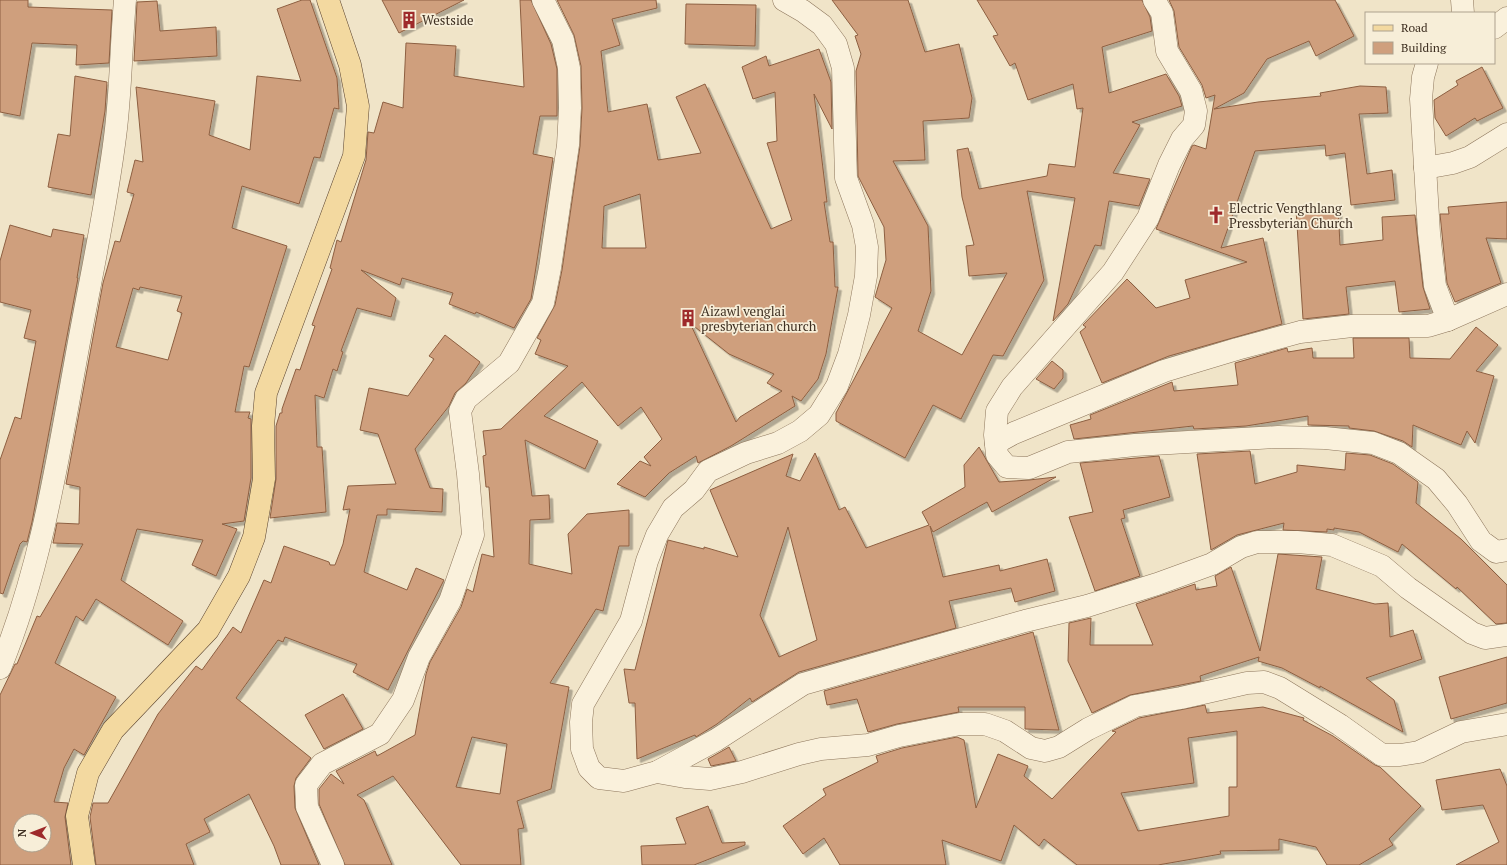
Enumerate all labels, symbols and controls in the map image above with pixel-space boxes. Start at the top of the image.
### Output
building icon: Westside [399,10,419,30]
place label: Westside [422,11,474,29]
legend [1365,12,1495,64]
text: Road [1401,20,1428,35]
text: Building [1401,40,1447,55]
place label: Electric Vengthlang Pressbyterian Church [1229,199,1353,232]
church icon: Electric Vengthlang Pressbyterian Church [1206,205,1226,225]
place label: Aizawl venglai presbyterian church [701,302,817,335]
building icon: Aizawl venglai presbyterian church [678,308,698,328]
north arrow [12,813,52,853]
text: N [15,828,29,837]

